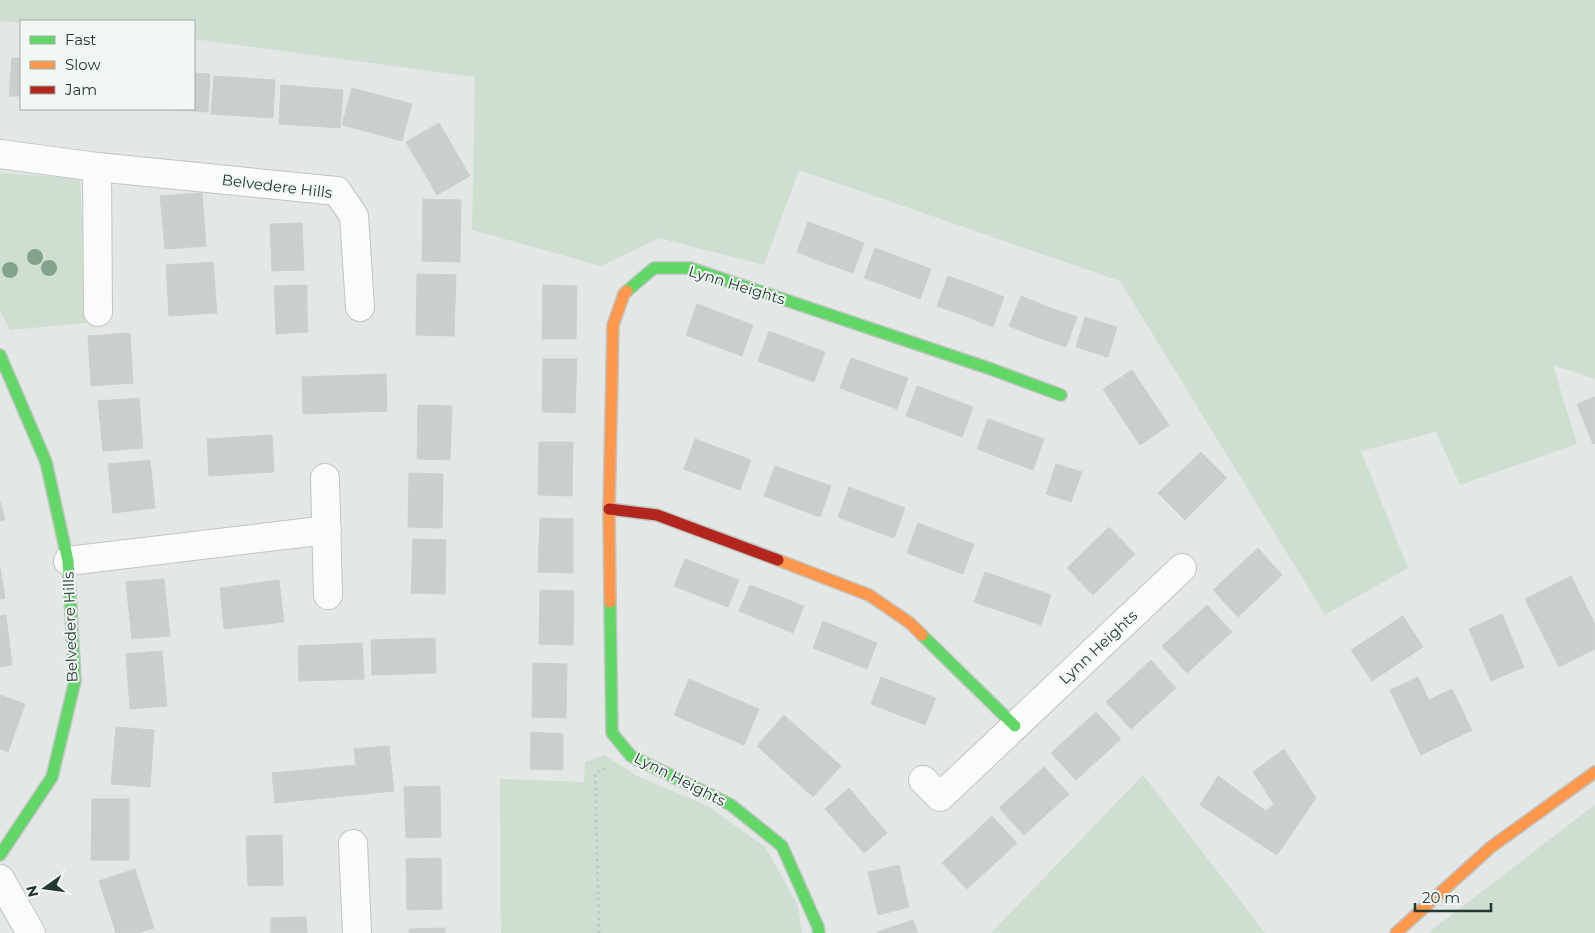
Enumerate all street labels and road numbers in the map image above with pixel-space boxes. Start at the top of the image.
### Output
street label: Belvedere Hills [221,170,333,202]
street label: Lynn Heights [686,261,788,309]
street label: Belvedere Hills [59,571,81,683]
street label: Lynn Heights [1055,606,1141,688]
street label: Lynn Heights [631,748,729,810]

